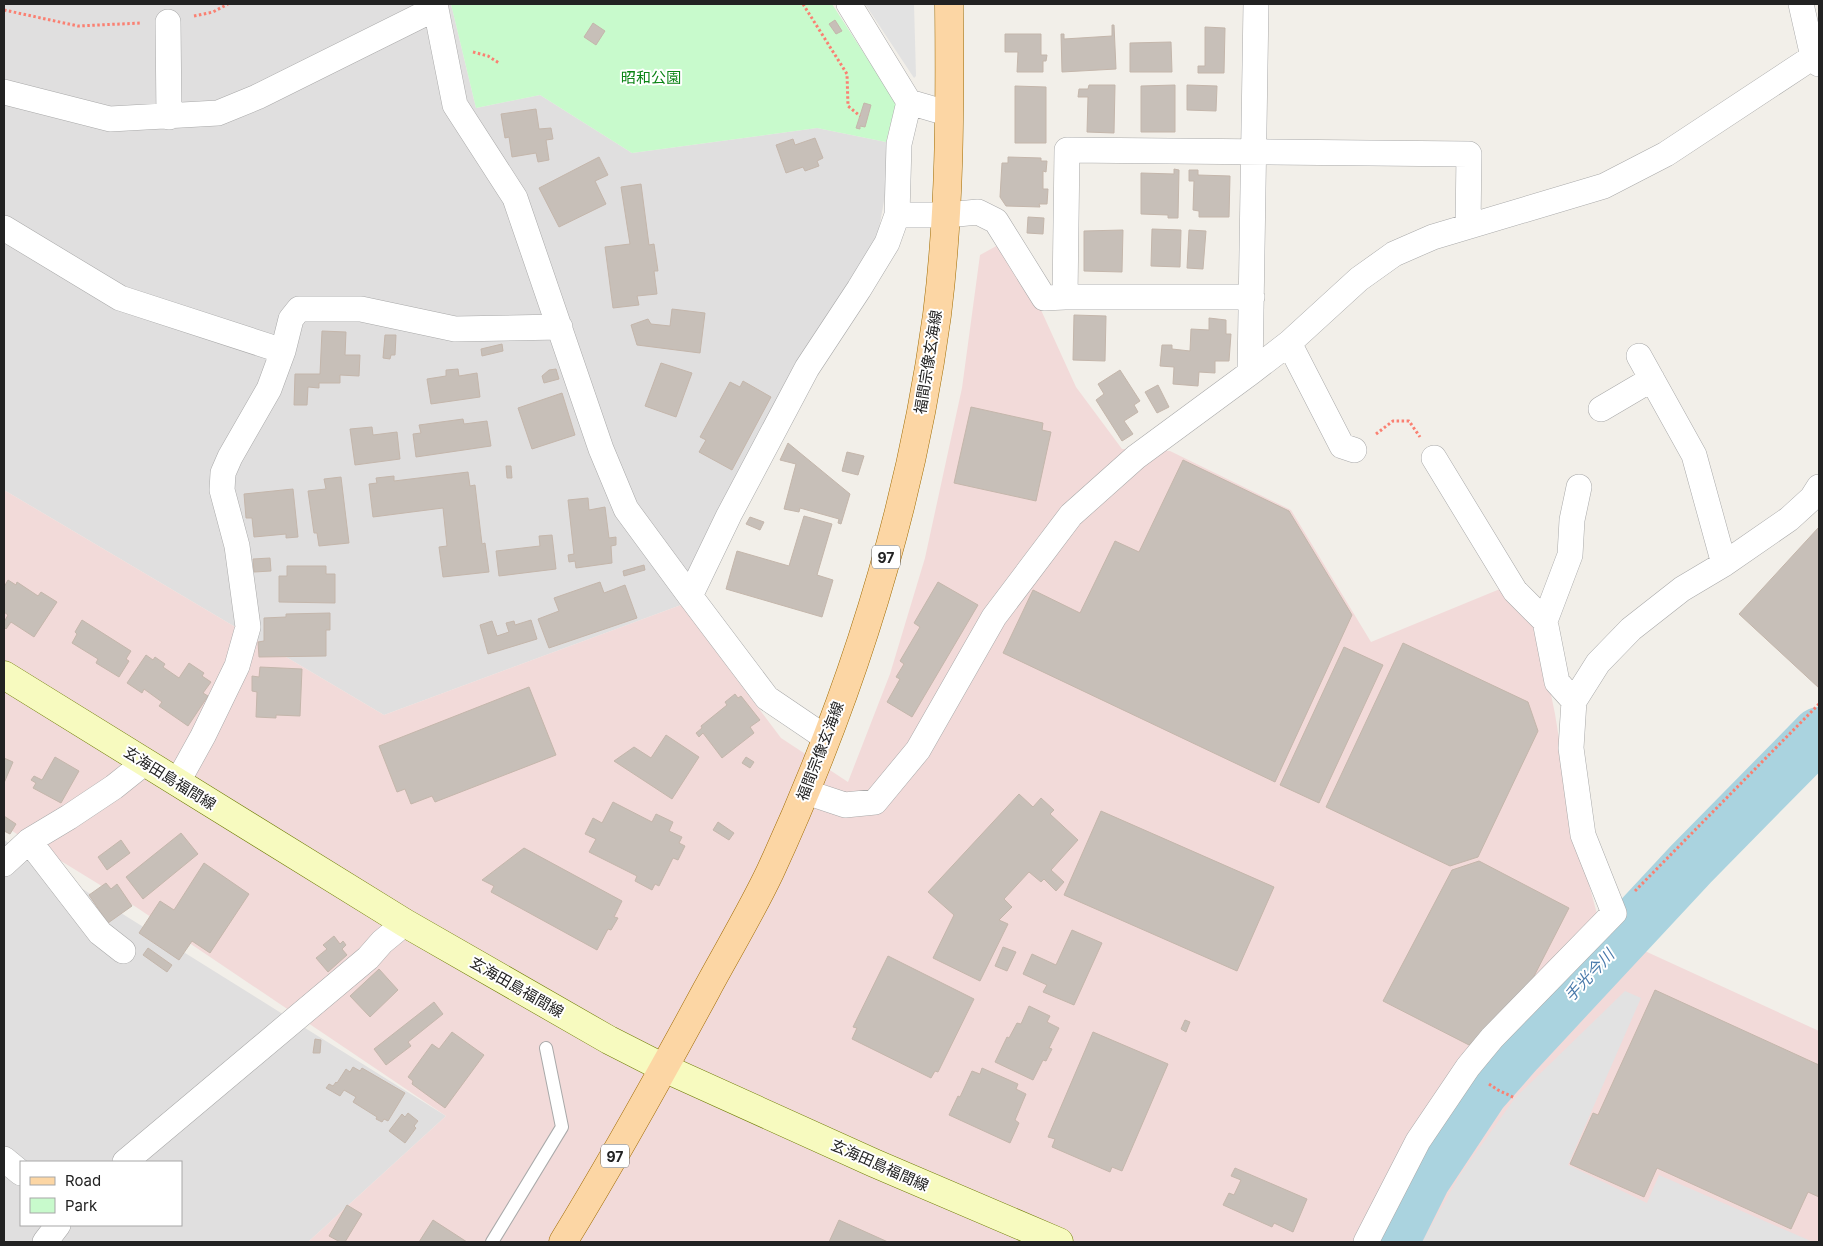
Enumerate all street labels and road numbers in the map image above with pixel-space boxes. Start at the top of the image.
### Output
street label: 福間宗像玄海線 [910,309,946,415]
road number: 97 [872,546,900,568]
street label: 福間宗像玄海線 [792,699,848,803]
street label: 玄海田島福間線 [120,742,220,814]
street label: 玄海田島福間線 [467,953,567,1021]
street label: 玄海田島福間線 [828,1135,932,1195]
road number: 97 [601,1144,629,1168]

